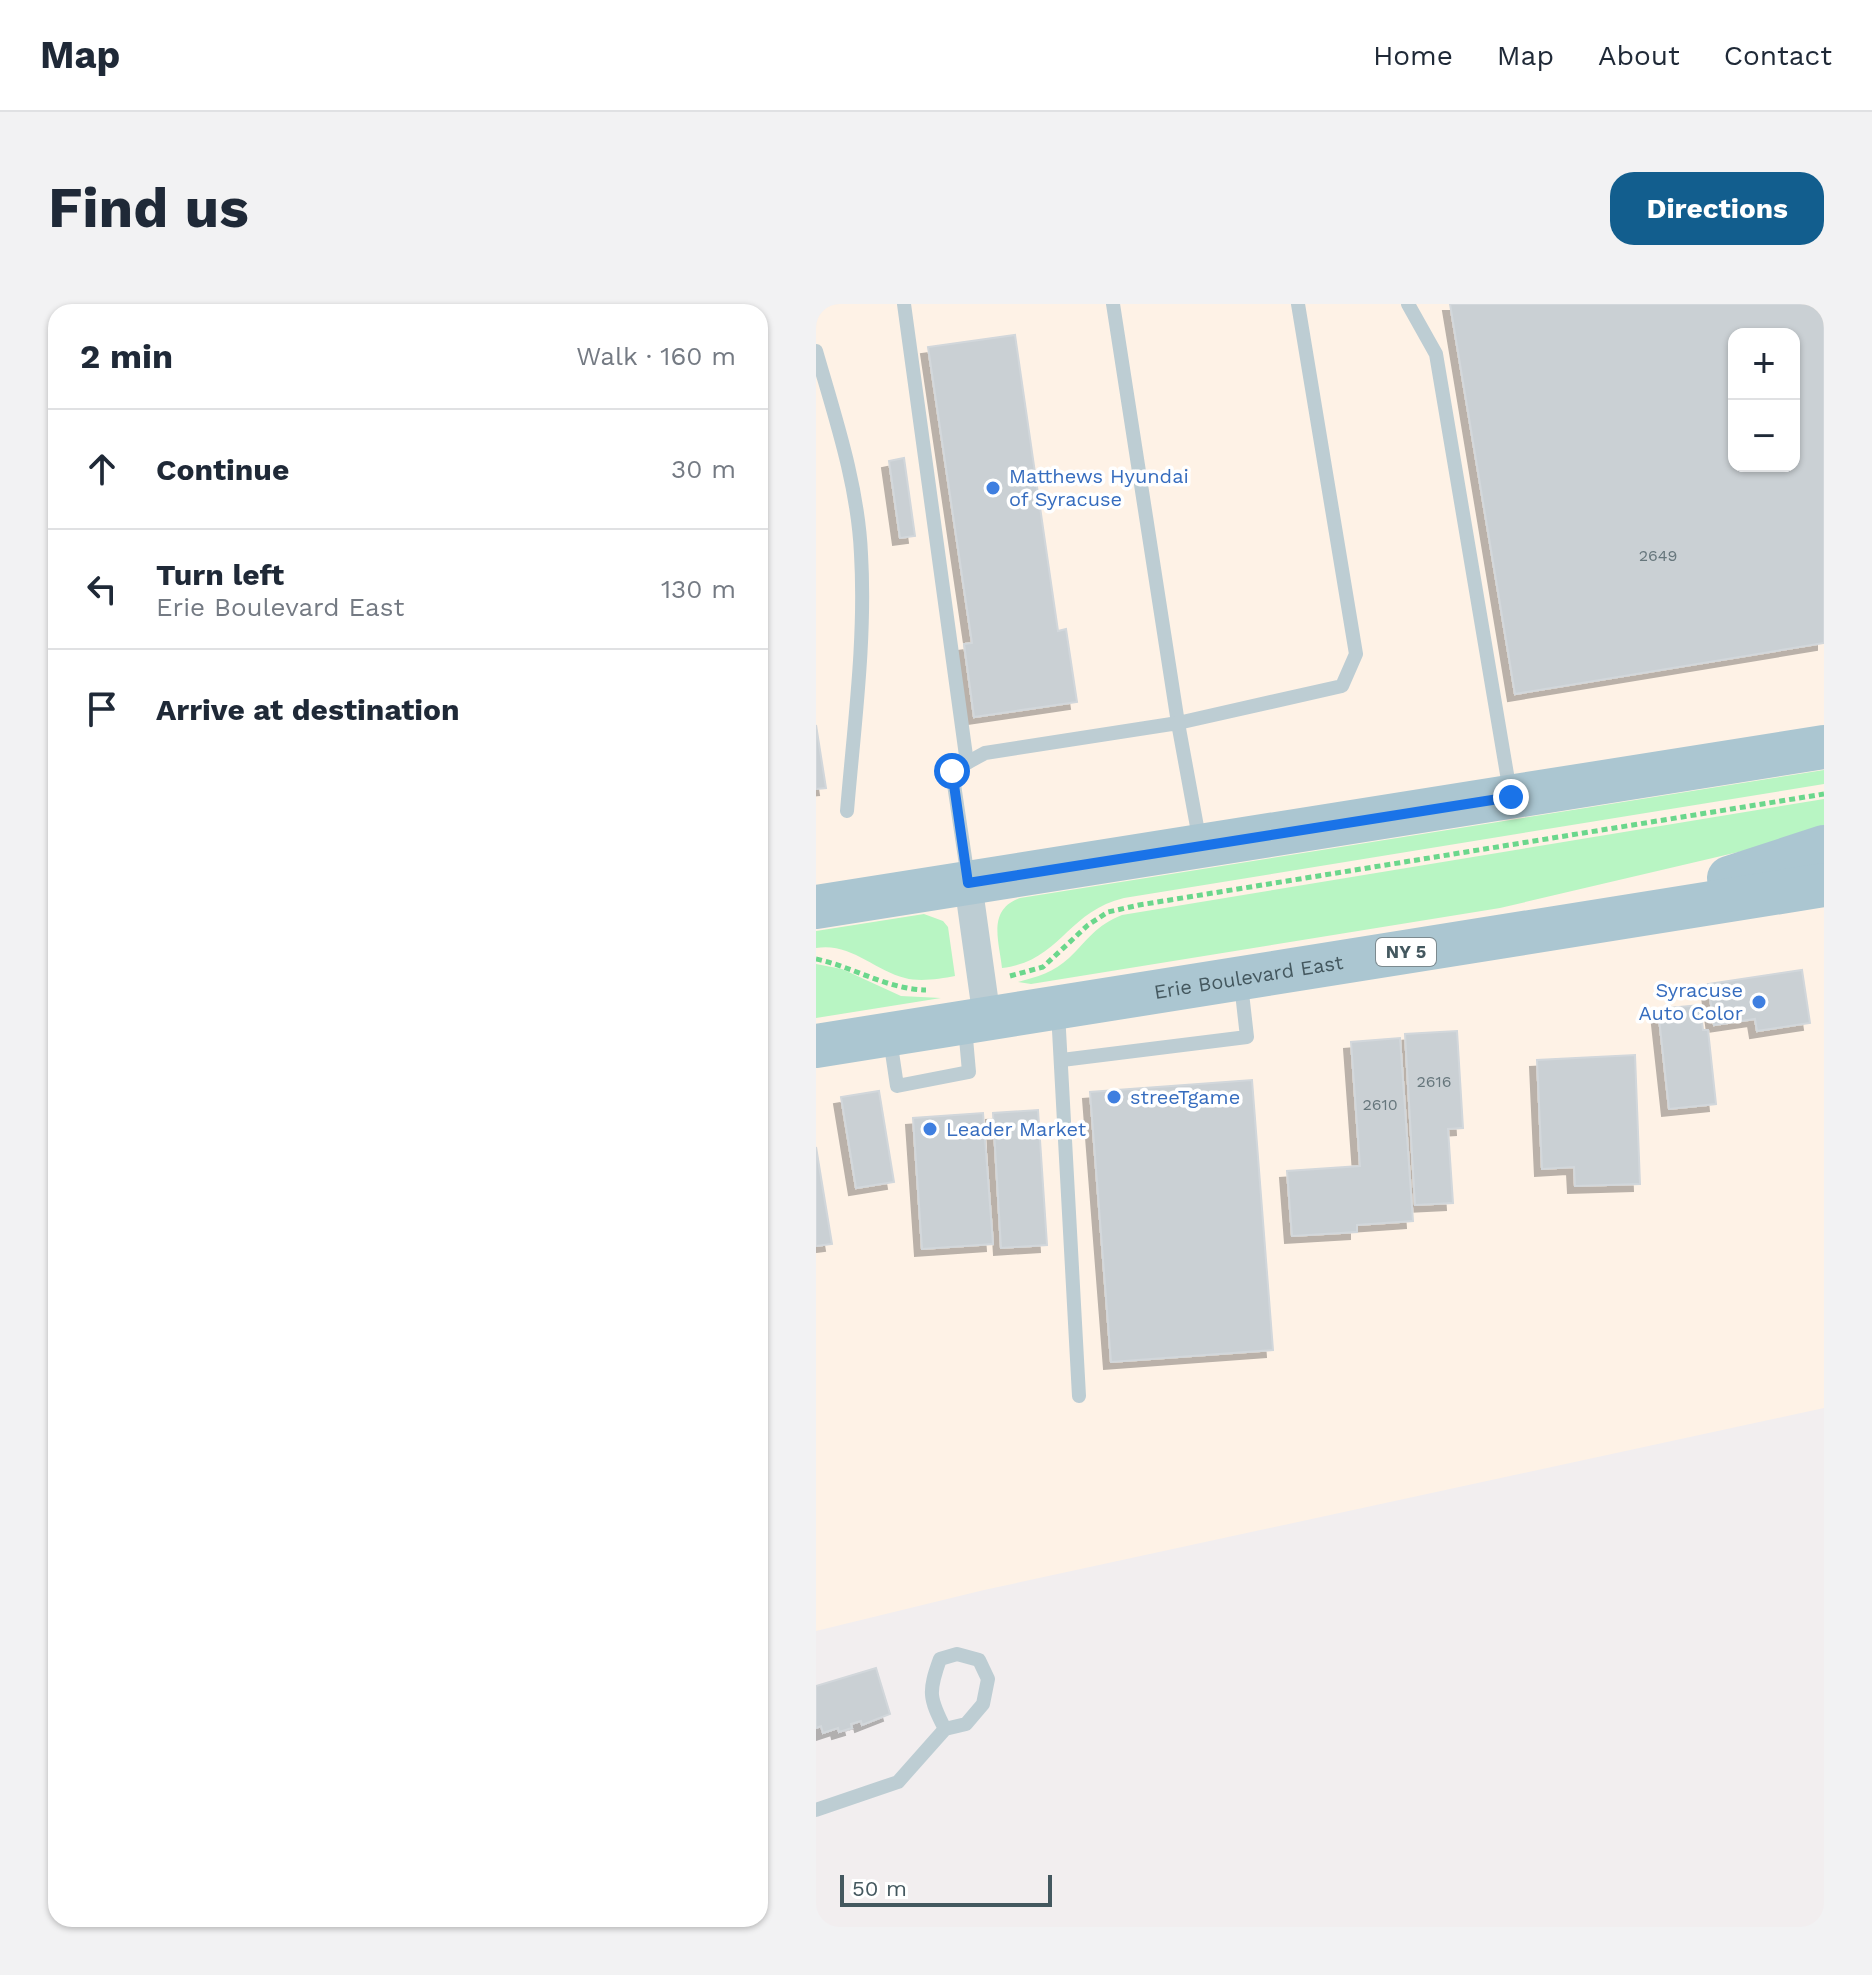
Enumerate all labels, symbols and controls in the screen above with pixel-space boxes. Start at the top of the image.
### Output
text: Map [40,33,120,77]
text: Home [1373,39,1453,72]
text: Map [1497,39,1554,72]
text: About [1598,39,1680,72]
text: Contact [1724,39,1832,72]
button: Directions [1610,172,1824,245]
text: Find us [48,175,249,241]
map controls [1728,328,1800,472]
button: + [1728,328,1800,400]
text: 2 min [80,336,173,376]
text: Walk · 160 m [576,341,736,371]
button: − [1728,400,1800,472]
icon: ahead [80,447,124,491]
text: Continue [156,452,289,487]
text: 30 m [671,454,736,484]
place label: Matthews Hyundai of Syracuse [1009,464,1189,511]
marker: Matthews Hyundai of Syracuse [984,479,1002,497]
house number: 2649 [1639,546,1677,565]
text: Turn left [156,557,284,592]
icon: left [80,567,124,611]
text: 130 m [661,574,736,604]
text: Erie Boulevard East [156,592,404,622]
icon: arrive [80,687,124,731]
text: Arrive at destination [156,692,460,727]
route start [934,753,970,789]
route end [1493,779,1529,815]
road number: NY 5 [1376,938,1436,966]
street label: Erie Boulevard East [1152,950,1345,1004]
place label: Syracuse Auto Color [1638,978,1743,1025]
marker: Syracuse Auto Color [1750,993,1768,1011]
house number: 2616 [1416,1072,1452,1091]
place label: streeTgame [1130,1085,1240,1109]
marker: streeTgame [1105,1088,1123,1106]
house number: 2610 [1362,1095,1398,1114]
place label: Leader Market [946,1117,1087,1141]
marker: Leader Market [921,1120,939,1138]
scale bar [840,1871,1052,1907]
text: 50 m [852,1876,907,1901]

